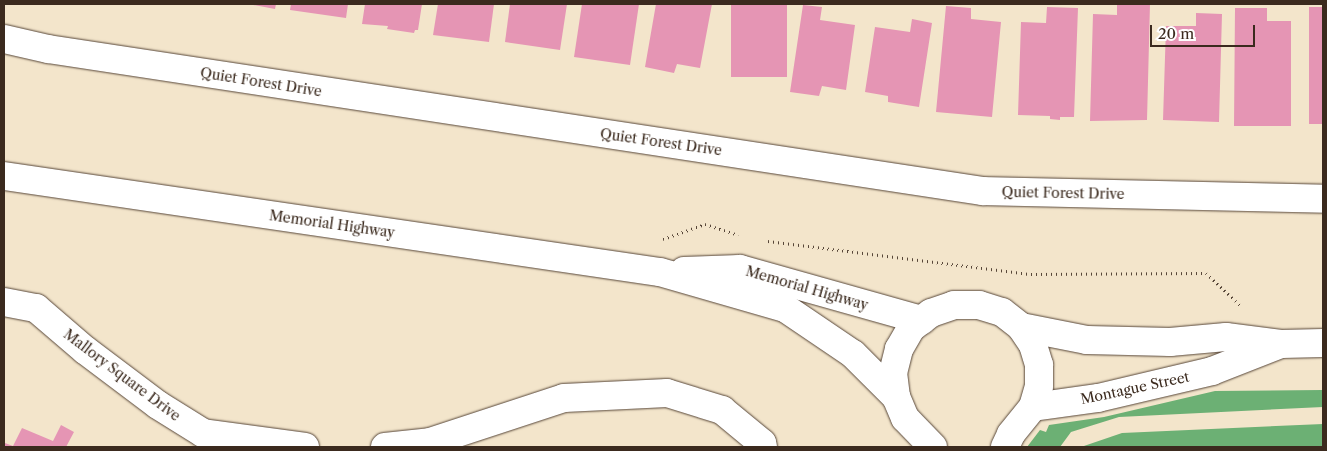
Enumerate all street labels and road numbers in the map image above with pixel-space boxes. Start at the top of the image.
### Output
street label: Quiet Forest Drive [199,64,323,100]
street label: Quiet Forest Drive [599,125,723,159]
street label: Quiet Forest Drive [1001,184,1125,202]
street label: Memorial Highway [268,207,396,241]
street label: Memorial Highway [744,262,870,314]
street label: Mallory Square Drive [60,325,184,425]
street label: Montague Street [1079,368,1191,408]

